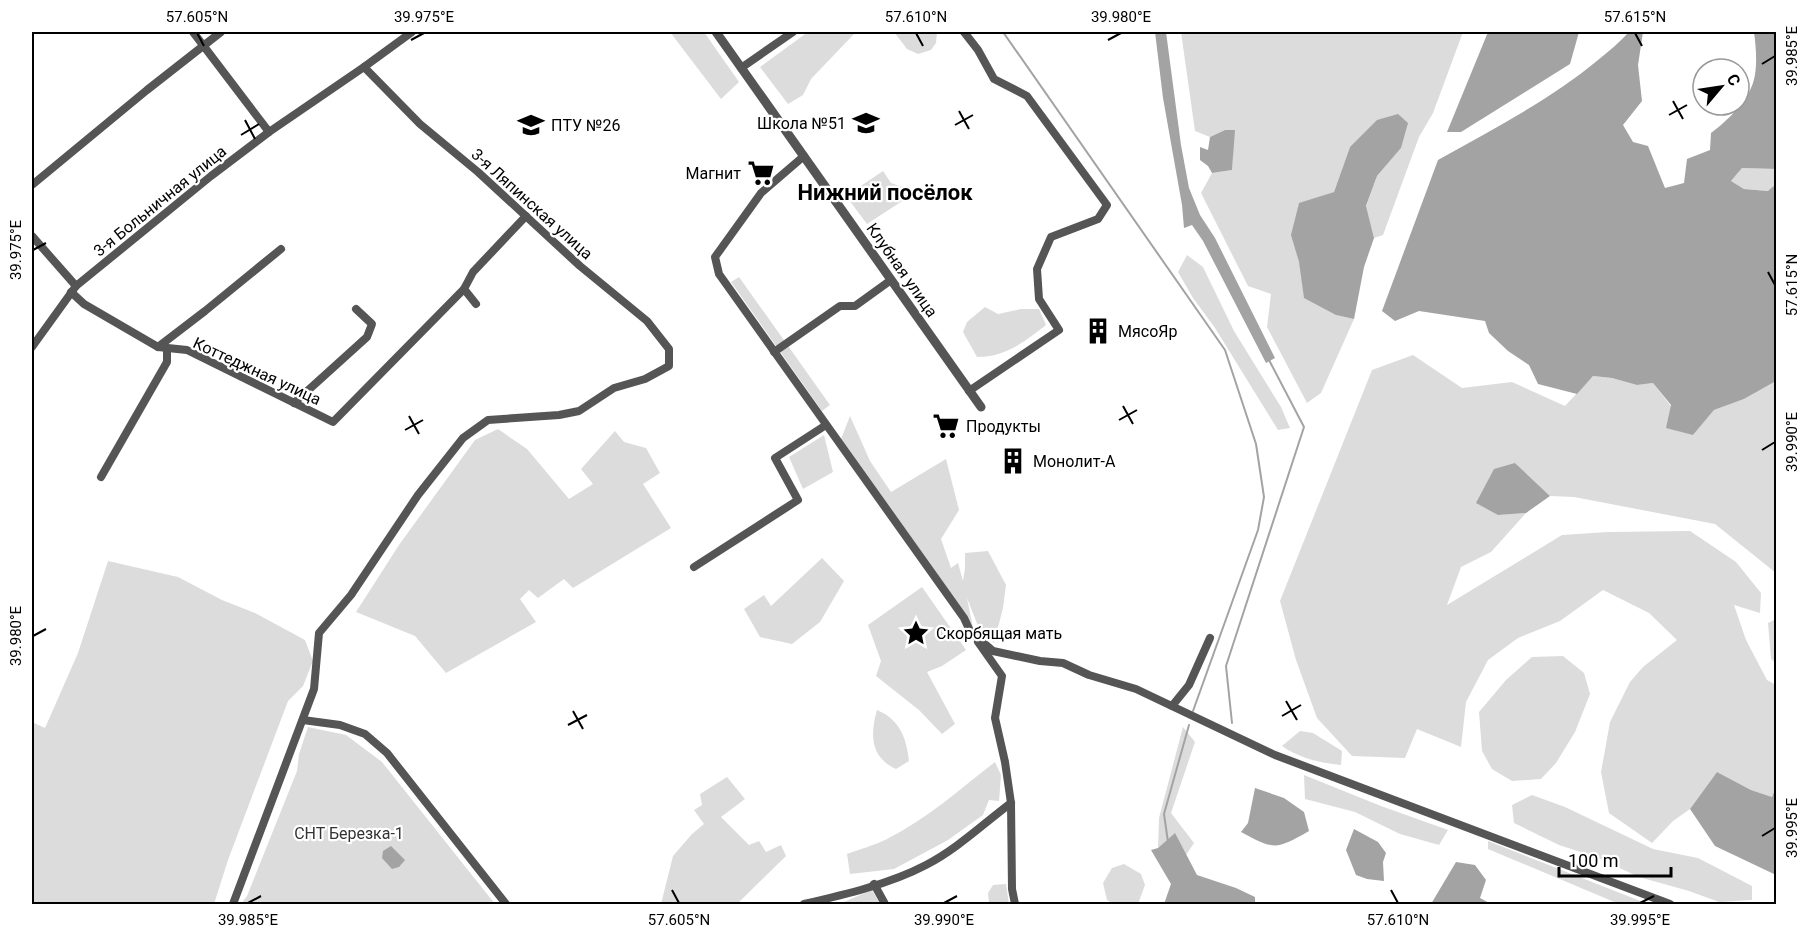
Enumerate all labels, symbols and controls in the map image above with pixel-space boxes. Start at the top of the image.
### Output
text: 57.605°N [166,8,228,26]
text: 39.975°E [394,8,455,26]
text: 57.610°N [885,8,947,26]
text: 39.980°E [1091,8,1152,26]
text: 57.615°N [1604,8,1666,26]
text: 39.985°E [1783,25,1801,86]
north arrow [1691,57,1751,117]
text: С [1723,71,1745,89]
school or university icon: Школа №51 [851,108,881,138]
school or university icon: ПТУ №26 [516,110,546,140]
place label: Школа №51 [757,114,846,133]
place label: ПТУ №26 [551,116,620,135]
street label: 3-я Больничная улица [90,142,230,260]
street label: 3-я Ляпинская улица [468,145,596,263]
supermarket icon: Магнит [746,158,776,188]
place label: Магнит [685,164,741,183]
district label: Нижний посёлок [797,180,973,205]
text: 39.975°E [7,219,25,280]
street label: Клубная улица [863,219,941,321]
text: 57.615°N [1783,254,1801,316]
building icon: МясоЯр [1083,316,1113,346]
place label: МясоЯр [1118,322,1177,341]
street label: Коттеджная улица [190,333,324,409]
supermarket icon: Продукты [931,411,961,441]
text: 39.990°E [1783,411,1801,472]
place label: Продукты [966,417,1041,436]
building icon: Монолит-А [998,446,1028,476]
place label: Монолит-А [1033,452,1116,471]
text: 39.980°E [7,605,25,666]
place icon: Скорбящая мать [901,618,931,648]
place label: Скорбящая мать [936,624,1062,643]
text: 39.995°E [1783,797,1801,858]
park label: СНТ Березка-1 [294,824,404,843]
scale bar [1559,840,1672,878]
text: 100 m [1568,850,1619,871]
text: 39.985°E [218,911,279,929]
text: 57.605°N [648,911,710,929]
text: 39.990°E [914,911,975,929]
text: 57.610°N [1367,911,1429,929]
text: 39.995°E [1610,911,1671,929]

